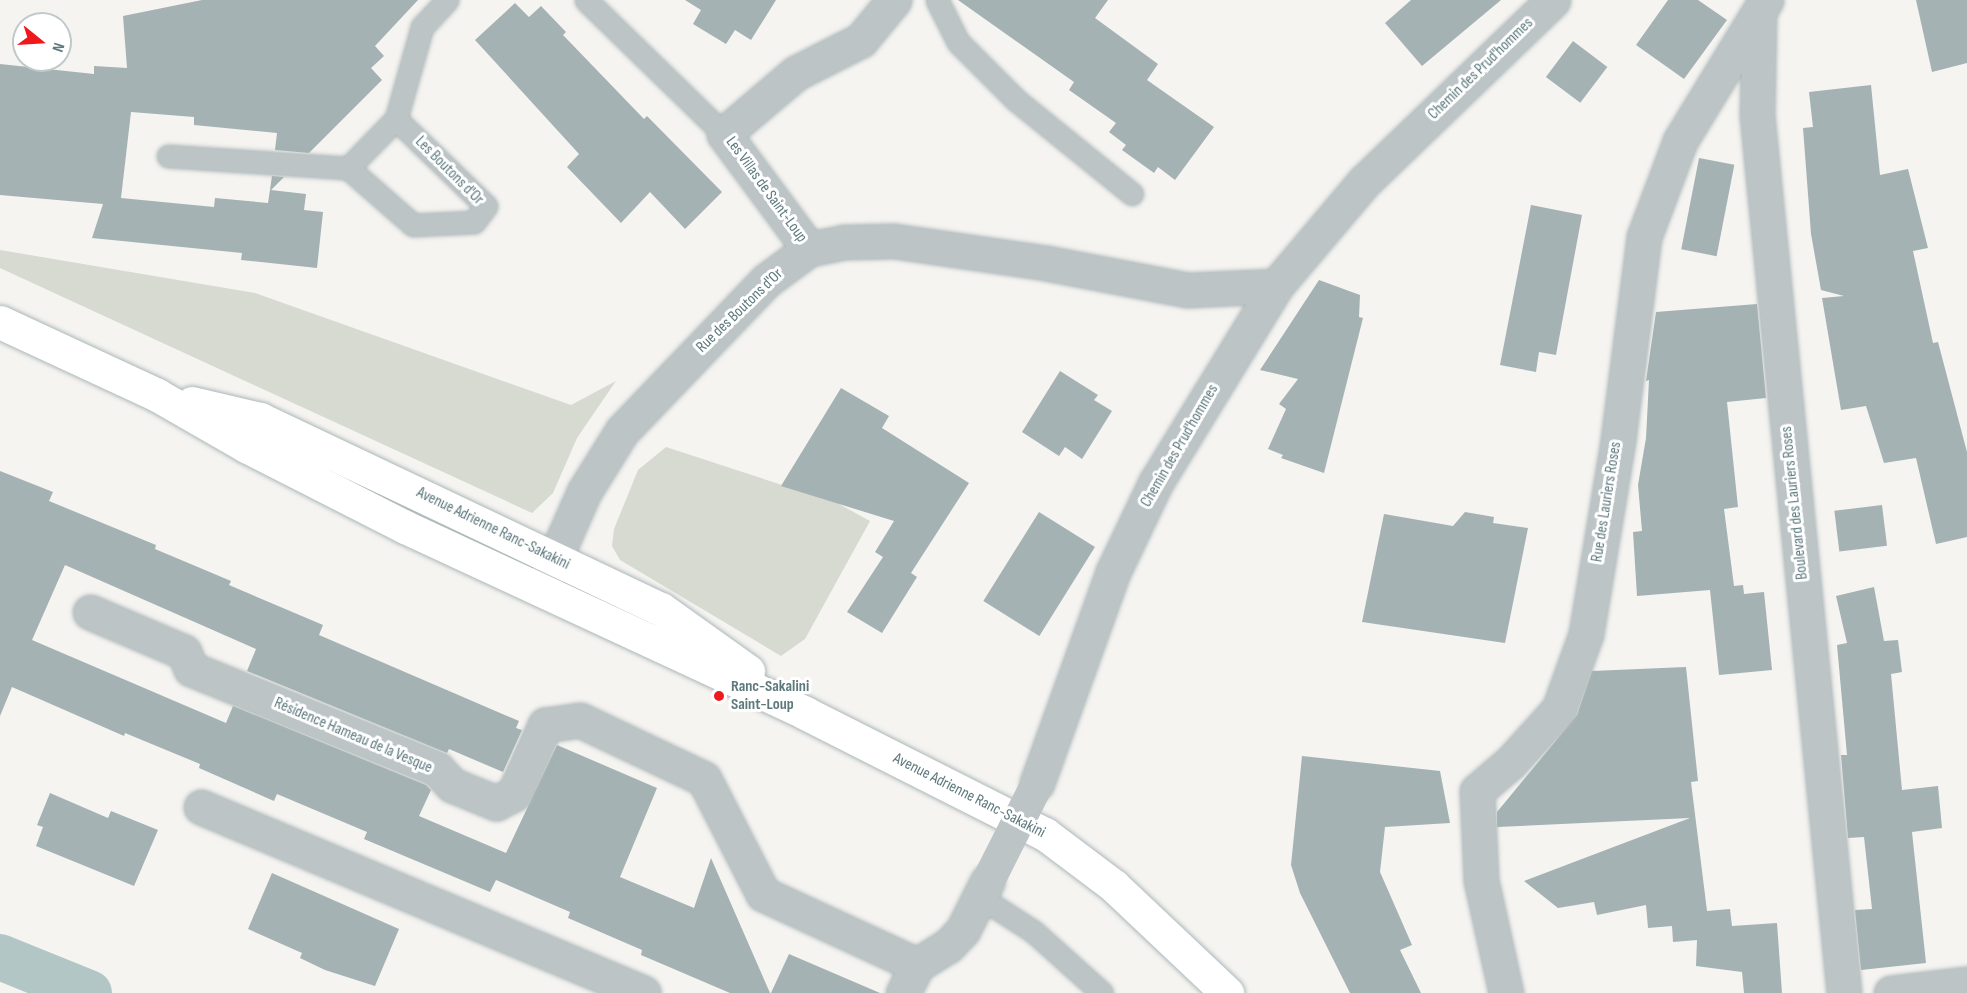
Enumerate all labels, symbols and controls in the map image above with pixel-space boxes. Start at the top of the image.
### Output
north arrow [12,12,72,72]
street label: Chemin des Prud'hommes [1425,14,1537,124]
text: N [47,40,68,54]
street label: Les Boutons d'Or [411,133,487,209]
street label: Les Villas de Saint-Loup [721,133,811,247]
street label: Rue des Boutons d'Or [693,265,787,357]
street label: Chemin des Prud'hommes [1137,381,1223,511]
street label: Boulevard des Lauriers Roses [1777,425,1813,581]
street label: Rue des Lauriers Roses [1588,440,1626,564]
street label: Avenue Adrienne Ranc-Sakakini [413,484,573,574]
place label: Ranc-Sakalini Saint-Loup [731,677,809,715]
marker: Ranc-Sakalini Saint-Loup [712,689,726,703]
street label: Résidence Hameau de la Vesque [271,694,435,778]
street label: Avenue Adrienne Ranc-Sakakini [890,749,1048,843]

